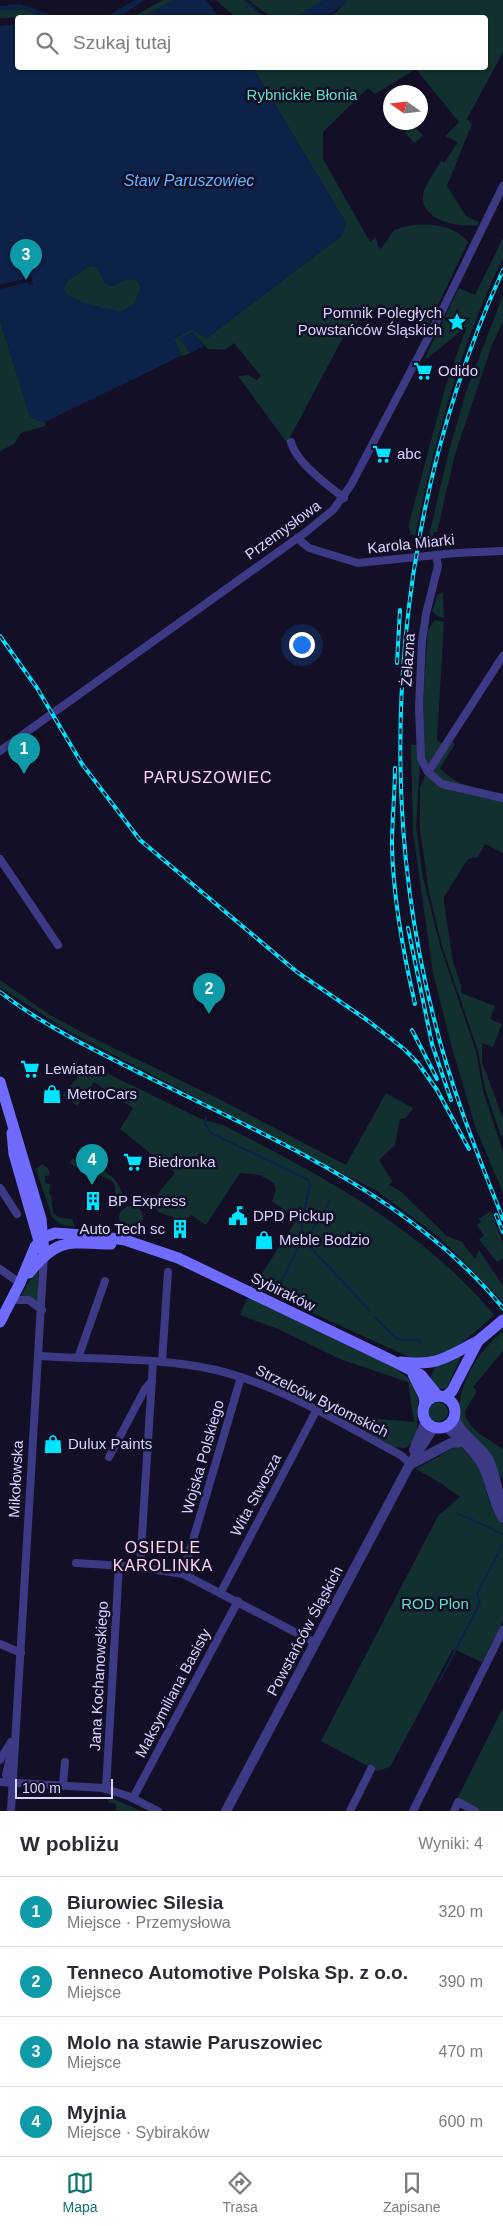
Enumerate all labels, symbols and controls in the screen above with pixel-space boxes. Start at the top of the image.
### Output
search box [15,15,488,70]
icon: search [33,29,61,57]
text: Szukaj tutaj [73,32,171,53]
north arrow [383,85,428,130]
park label: Rybnickie Błonia [247,86,358,103]
water label: Staw Paruszowiec [124,172,254,189]
pin: 3 [10,239,42,280]
place label: Pomnik Poległych Powstańców Śląskich [298,304,442,338]
place icon: Pomnik Poległych Powstańców Śląskich [446,311,468,333]
supermarket icon: Odido [412,360,434,382]
place label: Odido [438,362,478,379]
supermarket icon: abc [371,443,393,465]
place label: abc [397,445,422,462]
street label: Przemysłowa [242,496,324,563]
street label: Karola Miarki [367,530,455,557]
your location [289,632,315,658]
street label: Żelazna [397,632,418,687]
pin: 1 [8,733,40,774]
district label: PARUSZOWIEC [144,769,272,786]
pin: 2 [193,973,225,1014]
supermarket icon: Lewiatan [19,1058,41,1080]
place label: Lewiatan [45,1060,105,1077]
shop icon: MetroCars [41,1083,63,1105]
place label: MetroCars [67,1085,137,1102]
pin: 4 [76,1144,108,1185]
supermarket icon: Biedronka [122,1151,144,1173]
place label: Biedronka [148,1153,216,1170]
building icon: BP Express [82,1190,104,1212]
place label: BP Express [108,1192,186,1209]
public building icon: DPD Pickup [227,1205,249,1227]
place label: DPD Pickup [253,1207,334,1224]
building icon: Auto Tech sc [169,1218,191,1240]
place label: Auto Tech sc [79,1220,165,1237]
shop icon: Meble Bodzio [253,1229,275,1251]
place label: Meble Bodzio [279,1231,370,1248]
street label: Sybiraków [248,1269,318,1314]
street label: Strzelców Bytomskich [253,1361,392,1440]
street label: Wojska Polskiego [178,1398,227,1516]
shop icon: Dulux Paints [42,1433,64,1455]
place label: Dulux Paints [68,1435,152,1452]
street label: Mikołowska [5,1439,26,1518]
street label: Wita Stwosza [227,1450,285,1539]
district label: OSIEDLE KAROLINKA [113,1539,213,1574]
street label: Powstańców Śląskich [263,1563,346,1698]
park label: ROD Plon [401,1595,469,1612]
street label: Jana Kochanowskiego [86,1601,111,1751]
street label: Maksymiliana Basisty [131,1625,214,1760]
scale bar [15,1776,112,1799]
text: 100 m [22,1780,61,1796]
text: W pobliżu [20,1832,119,1855]
text: Wyniki: 4 [418,1835,483,1852]
text: Biurowiec Silesia [67,1892,223,1913]
text: 1 [32,1903,40,1920]
text: 320 m [439,1903,483,1920]
text: Miejsce · Przemysłowa [67,1914,231,1931]
text: Tenneco Automotive Polska Sp. z o.o. [67,1962,408,1983]
text: 2 [32,1973,40,1990]
text: 390 m [439,1973,483,1990]
text: Miejsce [67,1984,121,2001]
text: Molo na stawie Paruszowiec [67,2032,323,2053]
text: 3 [32,2043,40,2060]
text: 470 m [439,2043,483,2060]
text: Miejsce [67,2054,121,2071]
text: Myjnia [67,2102,126,2123]
text: 4 [32,2113,40,2130]
text: 600 m [439,2113,483,2130]
text: Miejsce · Sybiraków [67,2124,209,2141]
tab: Mapa [63,2169,98,2215]
tab: Trasa [223,2169,258,2215]
tab: Zapisane [383,2169,440,2215]

